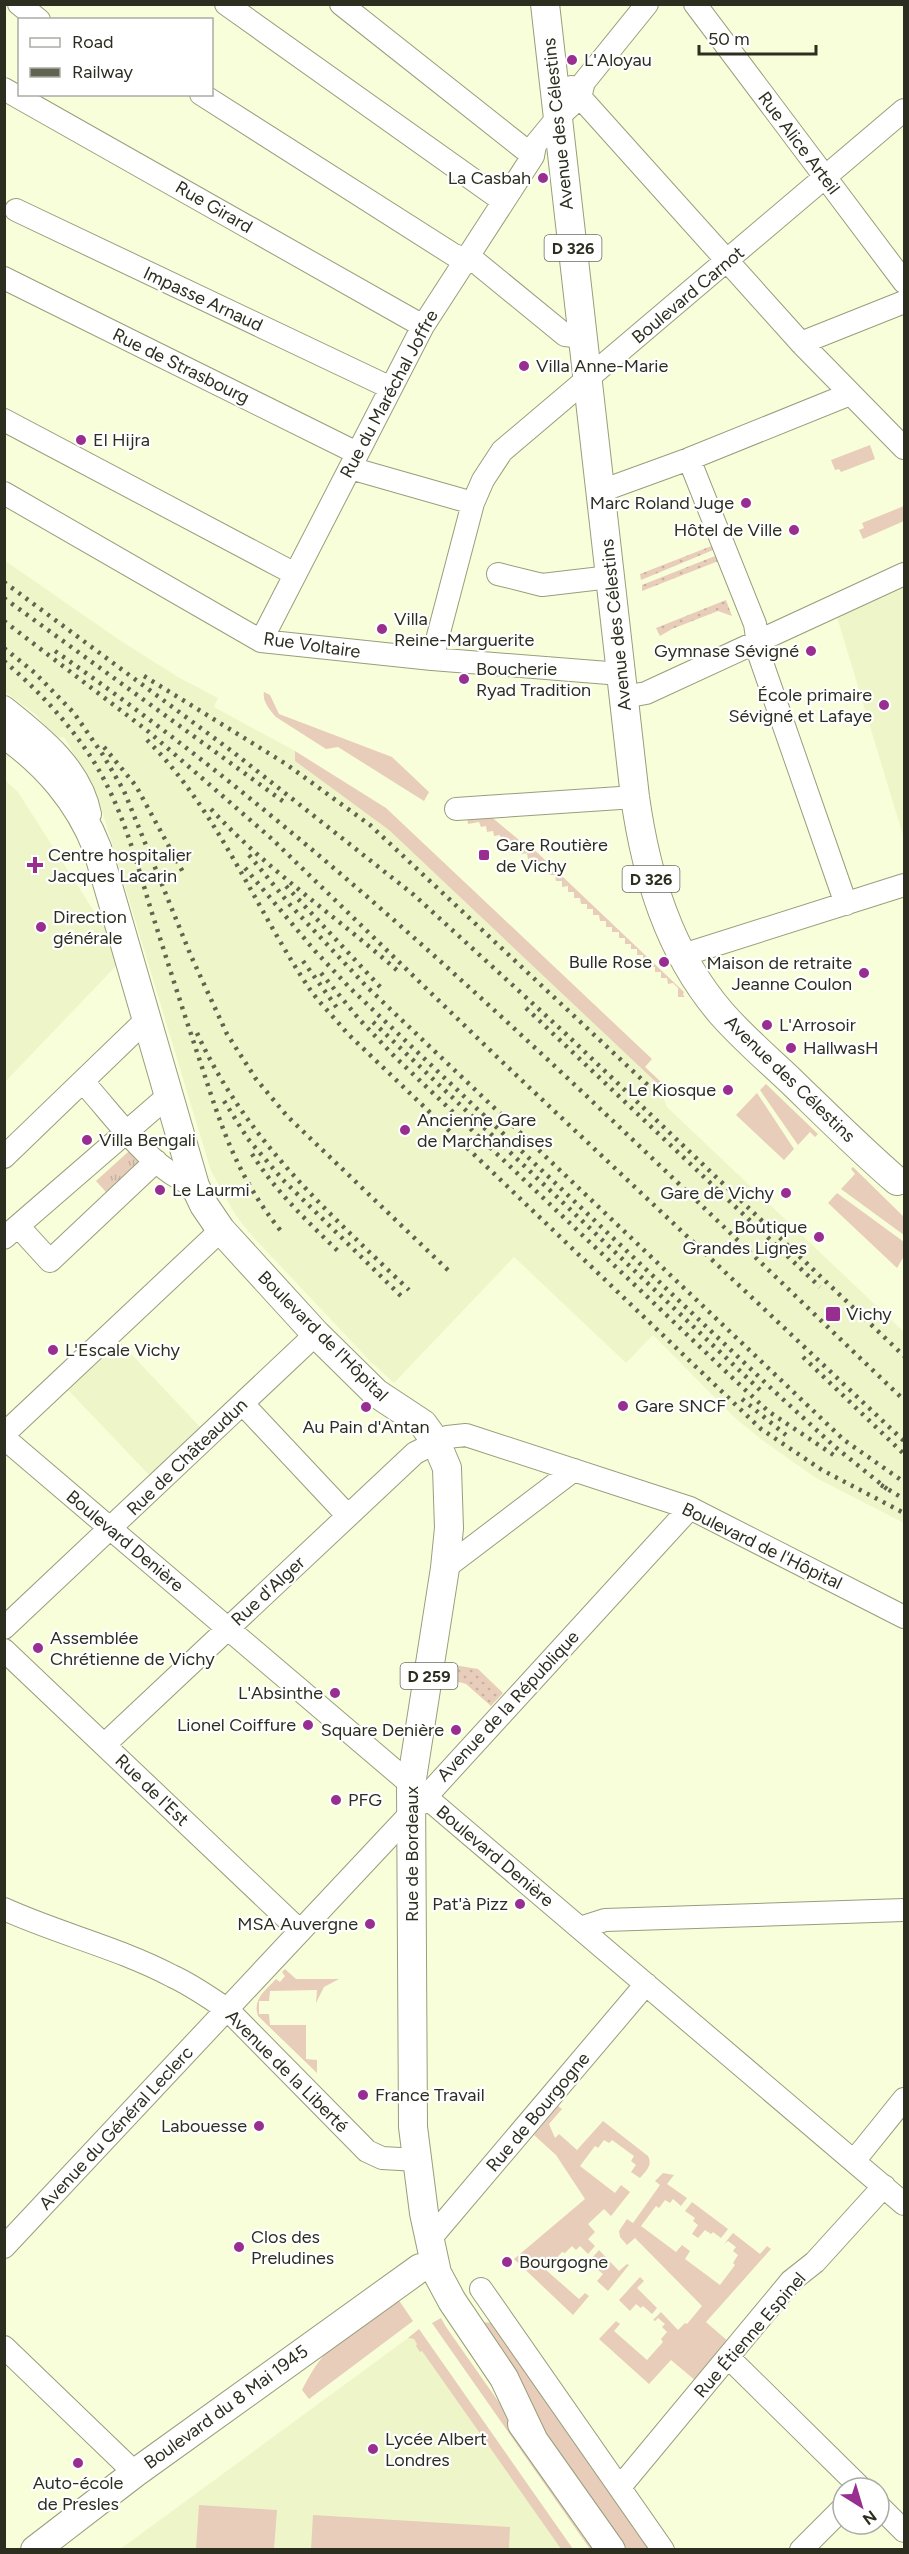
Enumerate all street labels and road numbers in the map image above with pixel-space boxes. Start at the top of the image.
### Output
street label: Avenue des Célestins [538,37,578,211]
street label: Rue Alice Arteil [753,87,845,199]
street label: Rue Girard [172,176,256,238]
road number: D 326 [544,235,602,261]
street label: Boulevard Carnot [627,241,749,348]
street label: Impasse Arnaud [140,262,266,336]
street label: Rue du Maréchal Joffre [335,306,443,482]
street label: Rue de Strasbourg [109,323,253,409]
street label: Avenue des Célestins [596,538,636,712]
street label: Rue Voltaire [262,627,362,663]
road number: D 326 [622,866,680,892]
street label: Avenue des Célestins [720,1011,860,1147]
street label: Boulevard de l'Hôpital [253,1266,393,1406]
street label: Rue de Châteaudun [122,1394,252,1520]
street label: Boulevard Denière [62,1485,188,1597]
street label: Boulevard de l'Hôpital [678,1498,846,1594]
street label: Rue d'Alger [227,1551,309,1631]
street label: Avenue de la République [432,1626,584,1786]
road number: D 259 [400,1663,458,1689]
street label: Rue de l'Est [111,1749,194,1831]
street label: Rue de Bordeaux [401,1786,423,1922]
street label: Boulevard Denière [432,1800,558,1912]
street label: Avenue de la Liberté [221,2005,353,2137]
street label: Avenue du Général Leclerc [34,2041,198,2214]
street label: Rue de Bourgogne [482,2048,595,2176]
street label: Rue Étienne Espinel [690,2268,810,2402]
street label: Boulevard du 8 Mai 1945 [140,2340,312,2474]

